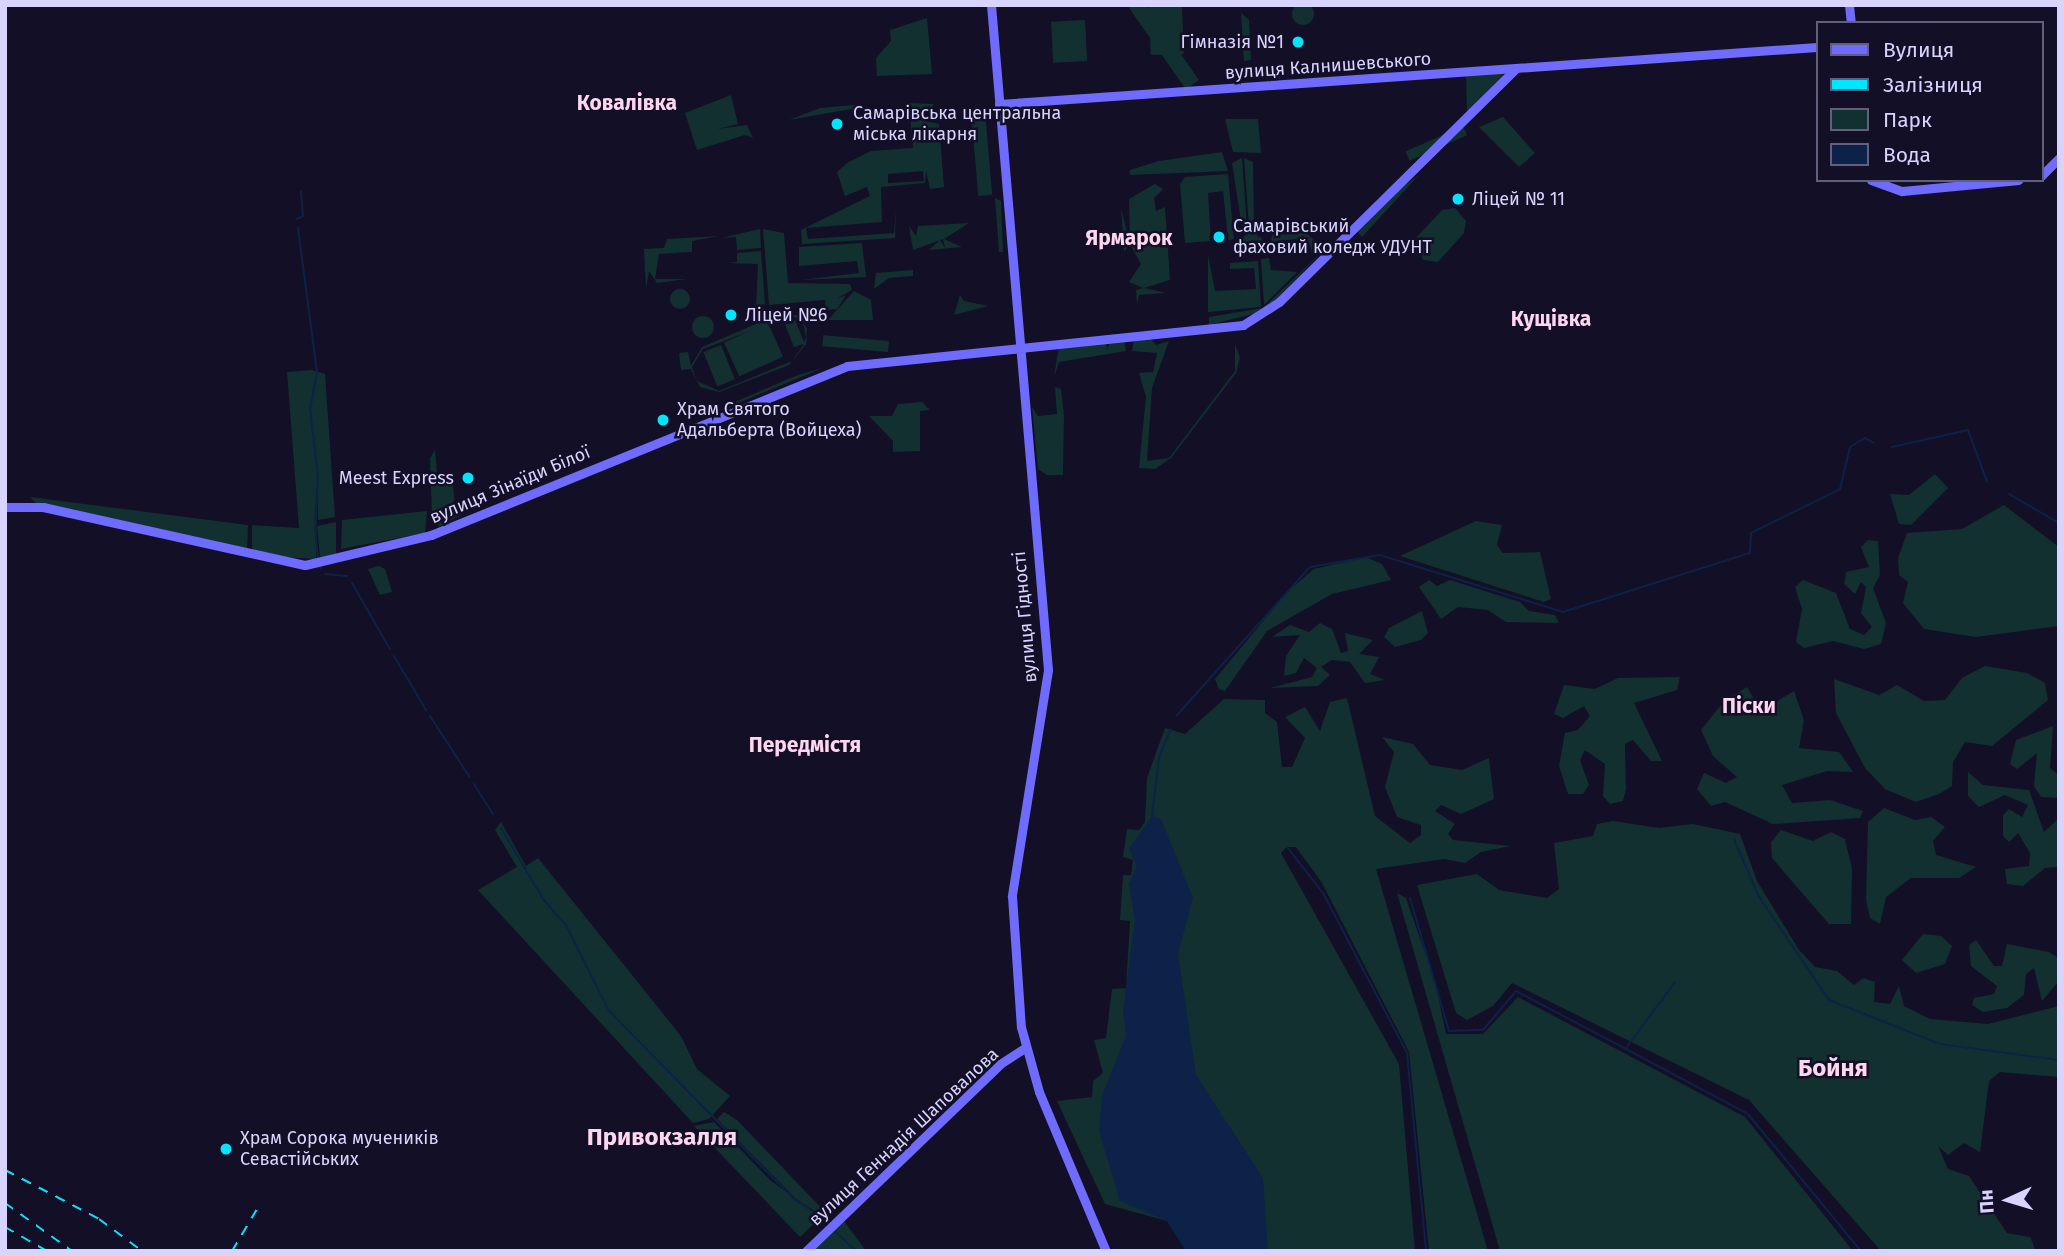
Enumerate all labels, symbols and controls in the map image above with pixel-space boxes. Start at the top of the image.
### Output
legend [1815,21,2043,182]
place label: Гімназія №1 [1180,31,1284,53]
marker: Гімназія №1 [1290,34,1306,50]
text: Вулиця [1883,37,1954,63]
street label: вулиця Калнишевського [1224,48,1432,84]
text: Залізниця [1883,72,1983,98]
district label: Ковалівка [577,90,677,116]
place label: Самарівська центральна міська лікарня [853,103,1061,146]
text: Парк [1883,107,1932,133]
marker: Самарівська центральна міська лікарня [827,114,847,134]
text: Вода [1883,142,1931,168]
place label: Ліцей № 11 [1472,188,1565,210]
marker: Ліцей № 11 [1450,191,1466,207]
place label: Самарівський фаховий коледж УДУНТ [1233,216,1432,258]
district label: Ярмарок [1085,225,1173,251]
marker: Самарівський фаховий коледж УДУНТ [1211,229,1227,245]
place label: Ліцей №6 [745,304,827,326]
district label: Кущівка [1511,306,1591,332]
marker: Ліцей №6 [723,307,739,323]
place label: Храм Святого Адальберта (Войцеха) [677,399,861,442]
marker: Храм Святого Адальберта (Войцеха) [655,412,671,428]
street label: вулиця Зінаїди Білої [427,441,593,529]
place label: Meest Express [339,467,454,489]
marker: Meest Express [460,470,476,486]
street label: вулиця Гідності [1008,550,1042,684]
district label: Піски [1722,693,1776,719]
district label: Передмістя [749,732,861,758]
street label: вулиця Геннадія Шаповалова [805,1044,1003,1230]
district label: Бойня [1798,1055,1868,1083]
district label: Привокзалля [587,1124,737,1152]
place label: Храм Сорока мучеників Севастійських [240,1128,439,1170]
marker: Храм Сорока мучеників Севастійських [218,1141,234,1157]
north arrow [1973,1165,2043,1235]
text: Пн [1974,1189,1999,1214]

